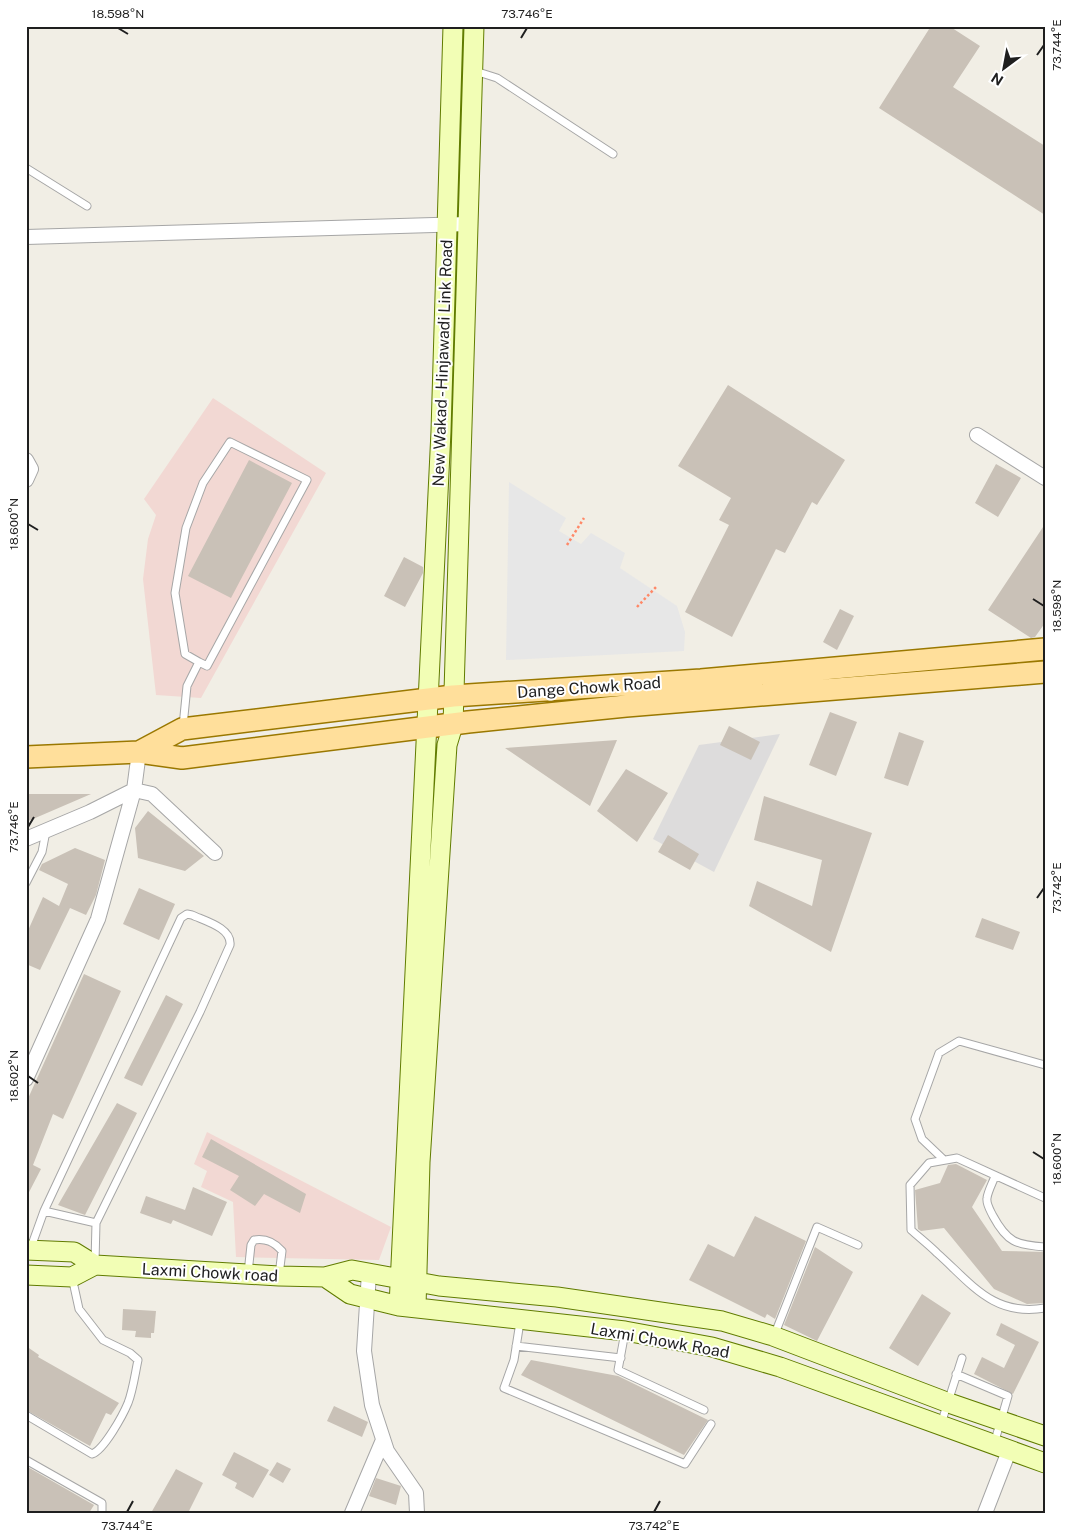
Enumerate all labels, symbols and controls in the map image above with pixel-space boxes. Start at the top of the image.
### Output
text: 18.598°N [92,7,144,21]
text: 73.746°E [501,7,553,21]
text: 73.744°E [1050,19,1064,71]
north arrow [978,42,1028,92]
text: N [988,69,1006,89]
street label: New Wakad - Hinjawadi Link Road [429,239,456,487]
text: 18.600°N [7,498,21,550]
text: 18.598°N [1050,580,1064,632]
street label: Dange Chowk Road [516,673,662,702]
text: 73.746°E [7,801,21,853]
text: 73.742°E [1050,862,1064,914]
text: 18.602°N [7,1050,21,1102]
text: 18.600°N [1050,1133,1064,1185]
street label: Laxmi Chowk road [141,1259,279,1286]
street label: Laxmi Chowk Road [589,1319,731,1362]
text: 73.744°E [101,1519,153,1533]
text: 73.742°E [628,1519,680,1533]

